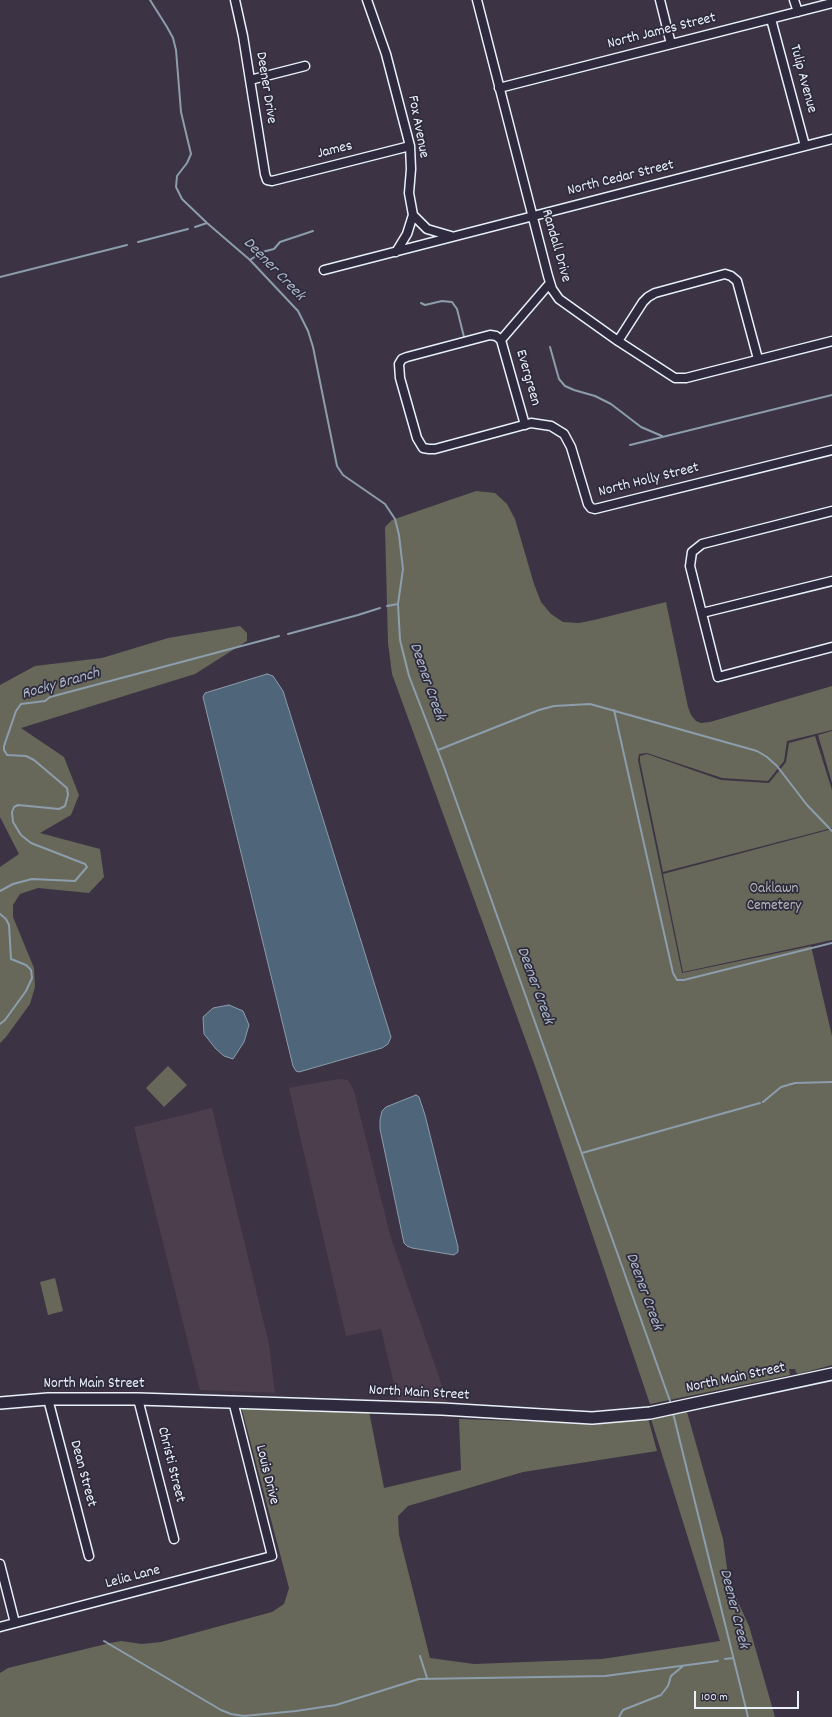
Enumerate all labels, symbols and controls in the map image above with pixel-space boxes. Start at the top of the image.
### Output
street label: North James Street [606,10,718,54]
street label: Tulip Avenue [784,43,820,115]
street label: Deener Drive [250,51,280,125]
street label: Fox Avenue [402,94,432,160]
street label: James [315,138,355,164]
street label: North Cedar Street [566,157,676,201]
street label: Randall Drive [536,208,574,284]
water label: Deener Creek [238,234,308,306]
street label: Evergreen [510,348,544,408]
street label: North Holly Street [597,460,701,502]
water label: Deener Creek [404,641,448,723]
water label: Rocky Branch [20,665,102,705]
park label: Oaklawn Cemetery [747,881,801,916]
water label: Deener Creek [511,945,557,1027]
water label: Deener Creek [620,1251,666,1333]
street label: North Main Street [685,1360,787,1398]
street label: North Main Street [44,1376,144,1394]
street label: North Main Street [368,1382,470,1406]
street label: Christi Street [152,1425,188,1505]
street label: Dean Street [64,1439,100,1509]
street label: Louis Drive [250,1443,282,1507]
street label: Lelia Lane [104,1562,162,1594]
water label: Deener Creek [714,1567,752,1651]
scale bar [696,1683,801,1709]
text: 100 m [701,1689,728,1706]

